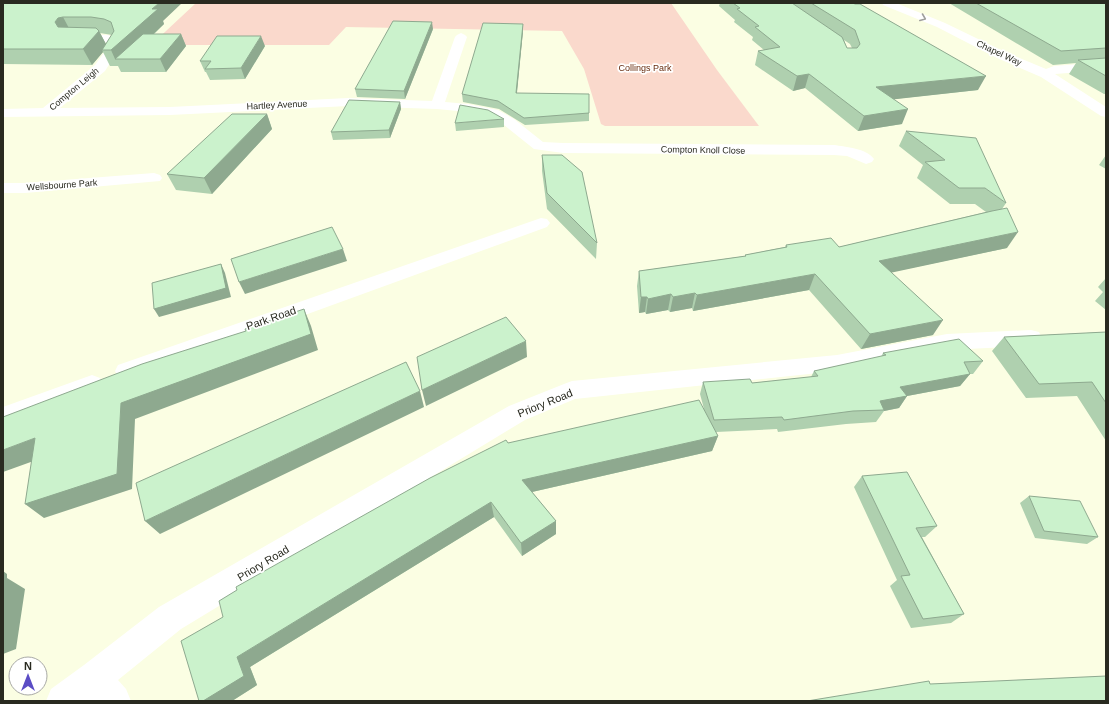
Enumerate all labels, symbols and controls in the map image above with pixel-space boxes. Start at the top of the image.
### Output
one-way arrow [920,13,927,21]
street label: Chapel Way [975,38,1024,68]
park label: Collings Park [618,63,672,73]
street label: Compton Leigh [47,66,101,112]
street label: Hartley Avenue [246,98,308,112]
street label: Compton Knoll Close [661,144,745,156]
street label: Wellsbourne Park [26,178,98,192]
street label: Park Road [244,304,298,332]
street label: Priory Road [516,387,574,419]
street label: Priory Road [235,543,291,583]
north arrow [8,656,48,696]
text: N [24,660,32,672]

